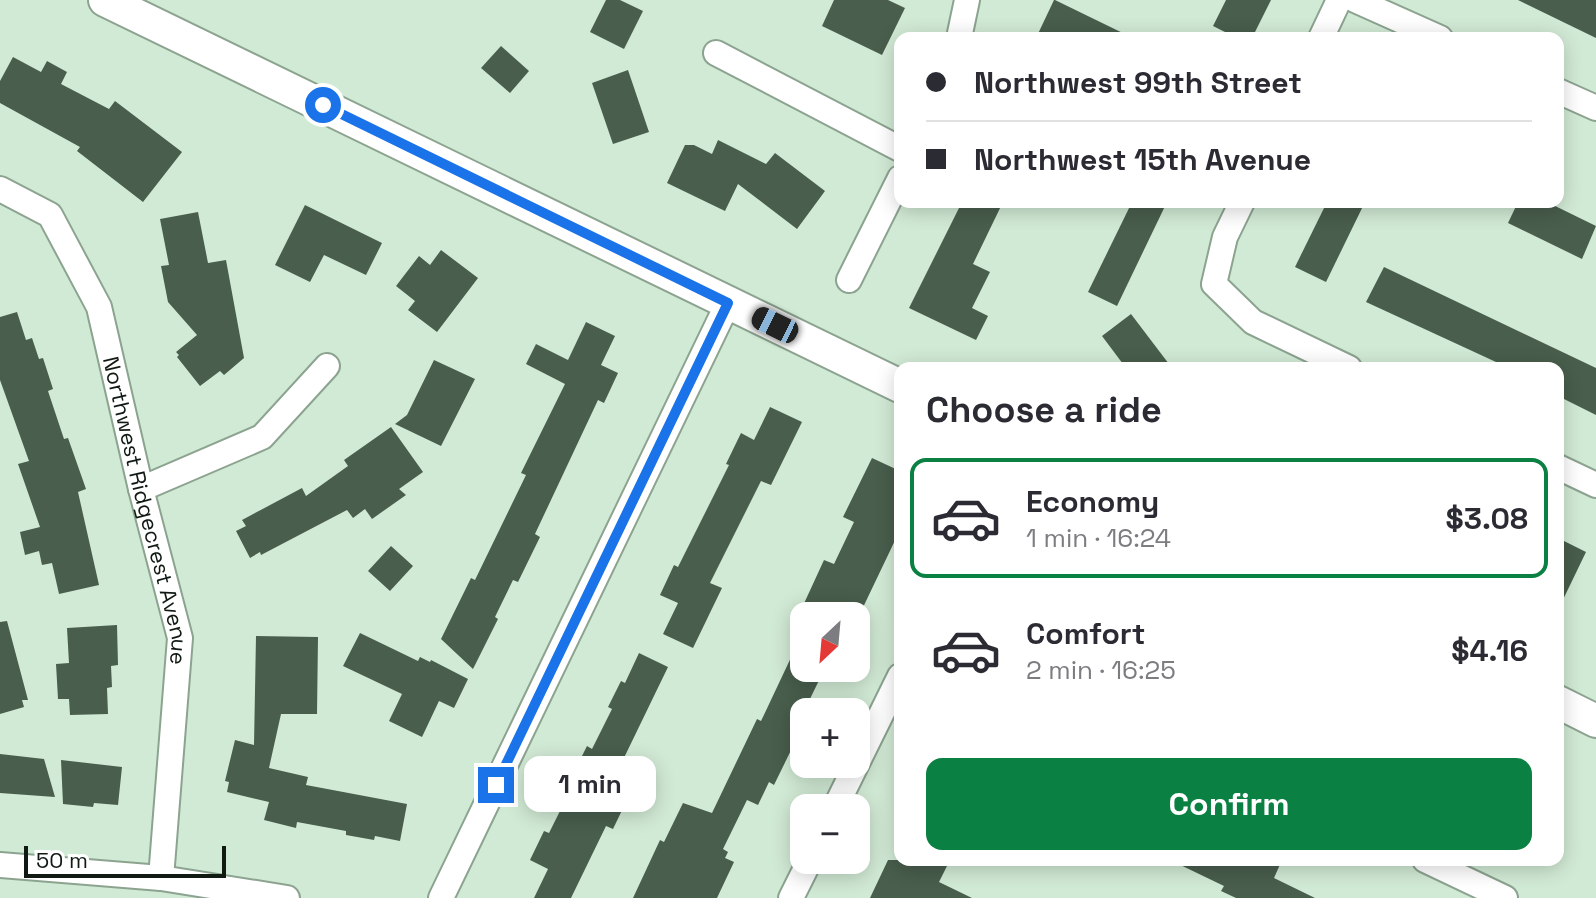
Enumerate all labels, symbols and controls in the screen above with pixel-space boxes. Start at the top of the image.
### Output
text: Northwest 99th Street [974,63,1302,102]
route start [305,87,341,123]
text: Northwest 15th Avenue [974,140,1311,179]
car [748,304,802,346]
street label: Northwest Ridgecrest Avenue [97,354,194,666]
text: Choose a ride [926,387,1162,433]
icon: car [930,482,1002,554]
text: Economy [1026,482,1159,521]
text: $3.08 [1446,499,1528,538]
text: 1 min · 16:24 [1026,521,1171,555]
north arrow [790,602,870,682]
map controls [790,602,870,874]
icon: car [930,614,1002,686]
text: Comfort [1026,614,1145,653]
text: $4.16 [1451,631,1528,670]
text: 2 min · 16:25 [1026,653,1176,687]
button: + [790,698,870,778]
callout: 1 min [524,757,656,813]
button: Confirm [926,758,1532,850]
route end [478,767,514,803]
text: 1 min [558,767,622,801]
button: − [790,794,870,874]
scale bar [24,842,226,878]
text: 50 m [36,846,88,874]

